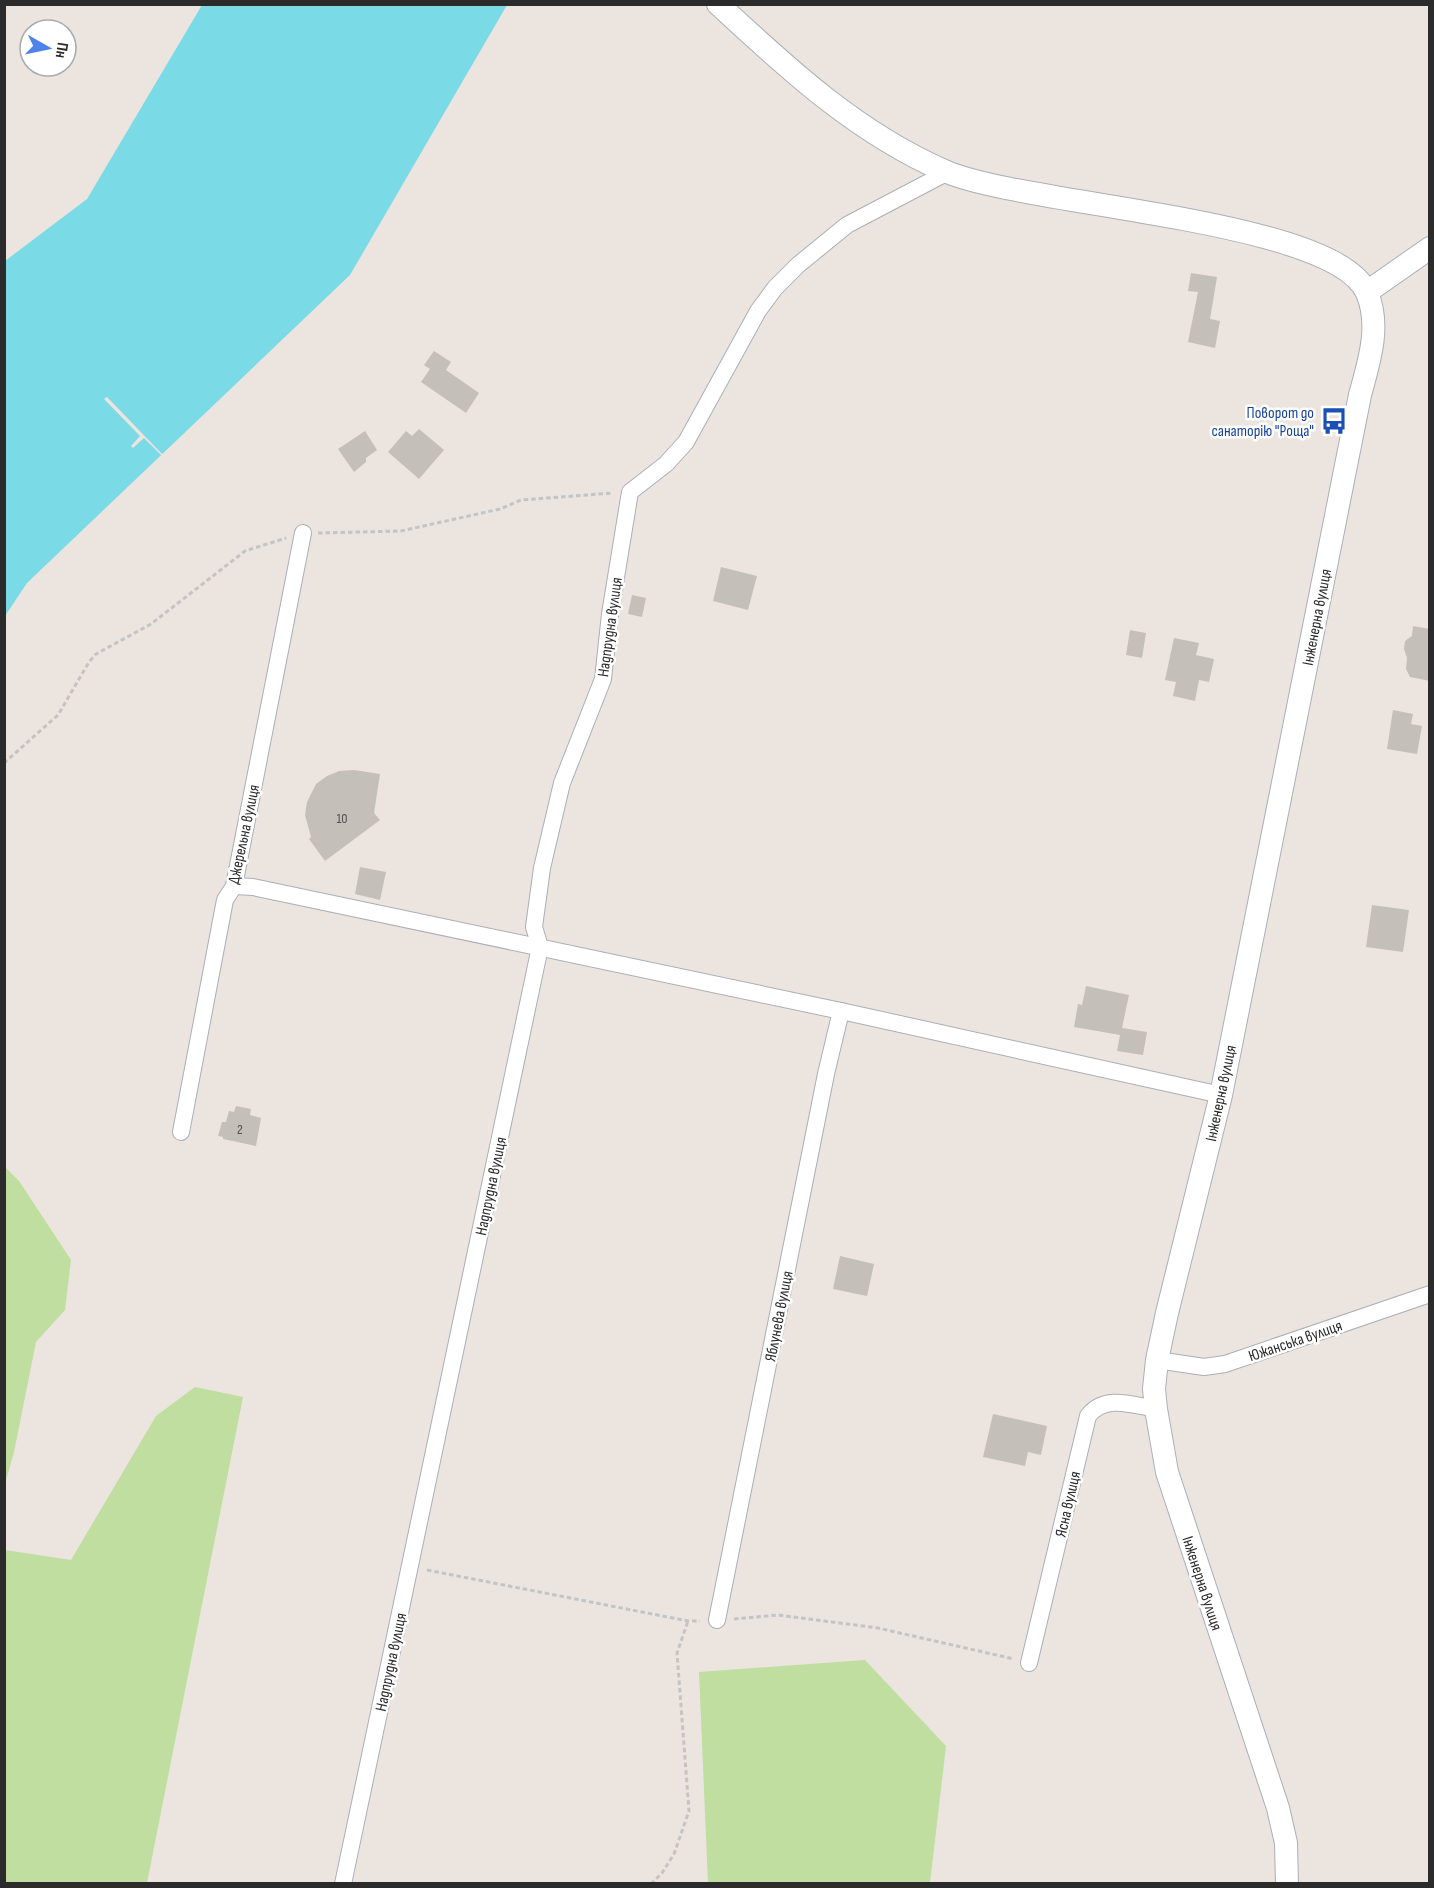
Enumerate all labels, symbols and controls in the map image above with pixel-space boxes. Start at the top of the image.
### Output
north arrow [18,18,78,78]
text: Пн [51,41,72,59]
place label: Поворот до санаторію "Роща" [1212,404,1314,441]
bus stop icon: Поворот до санаторію "Роща" [1319,406,1349,436]
street label: Інженерна вулиця [1299,567,1336,667]
street label: Надпрудна вулиця [594,576,627,678]
street label: Джерельна вулиця [225,783,264,886]
house number: 10 [336,810,348,827]
street label: Інженерна вулиця [1202,1043,1241,1143]
house number: 2 [237,1121,243,1138]
street label: Надпрудна вулиця [472,1135,511,1237]
street label: Яблунева вулиця [761,1269,798,1363]
street label: Южанська вулиця [1246,1317,1345,1366]
street label: Ясна вулиця [1052,1470,1085,1539]
street label: Інженерна вулиця [1177,1534,1226,1633]
street label: Надпрудна вулиця [372,1611,411,1713]

